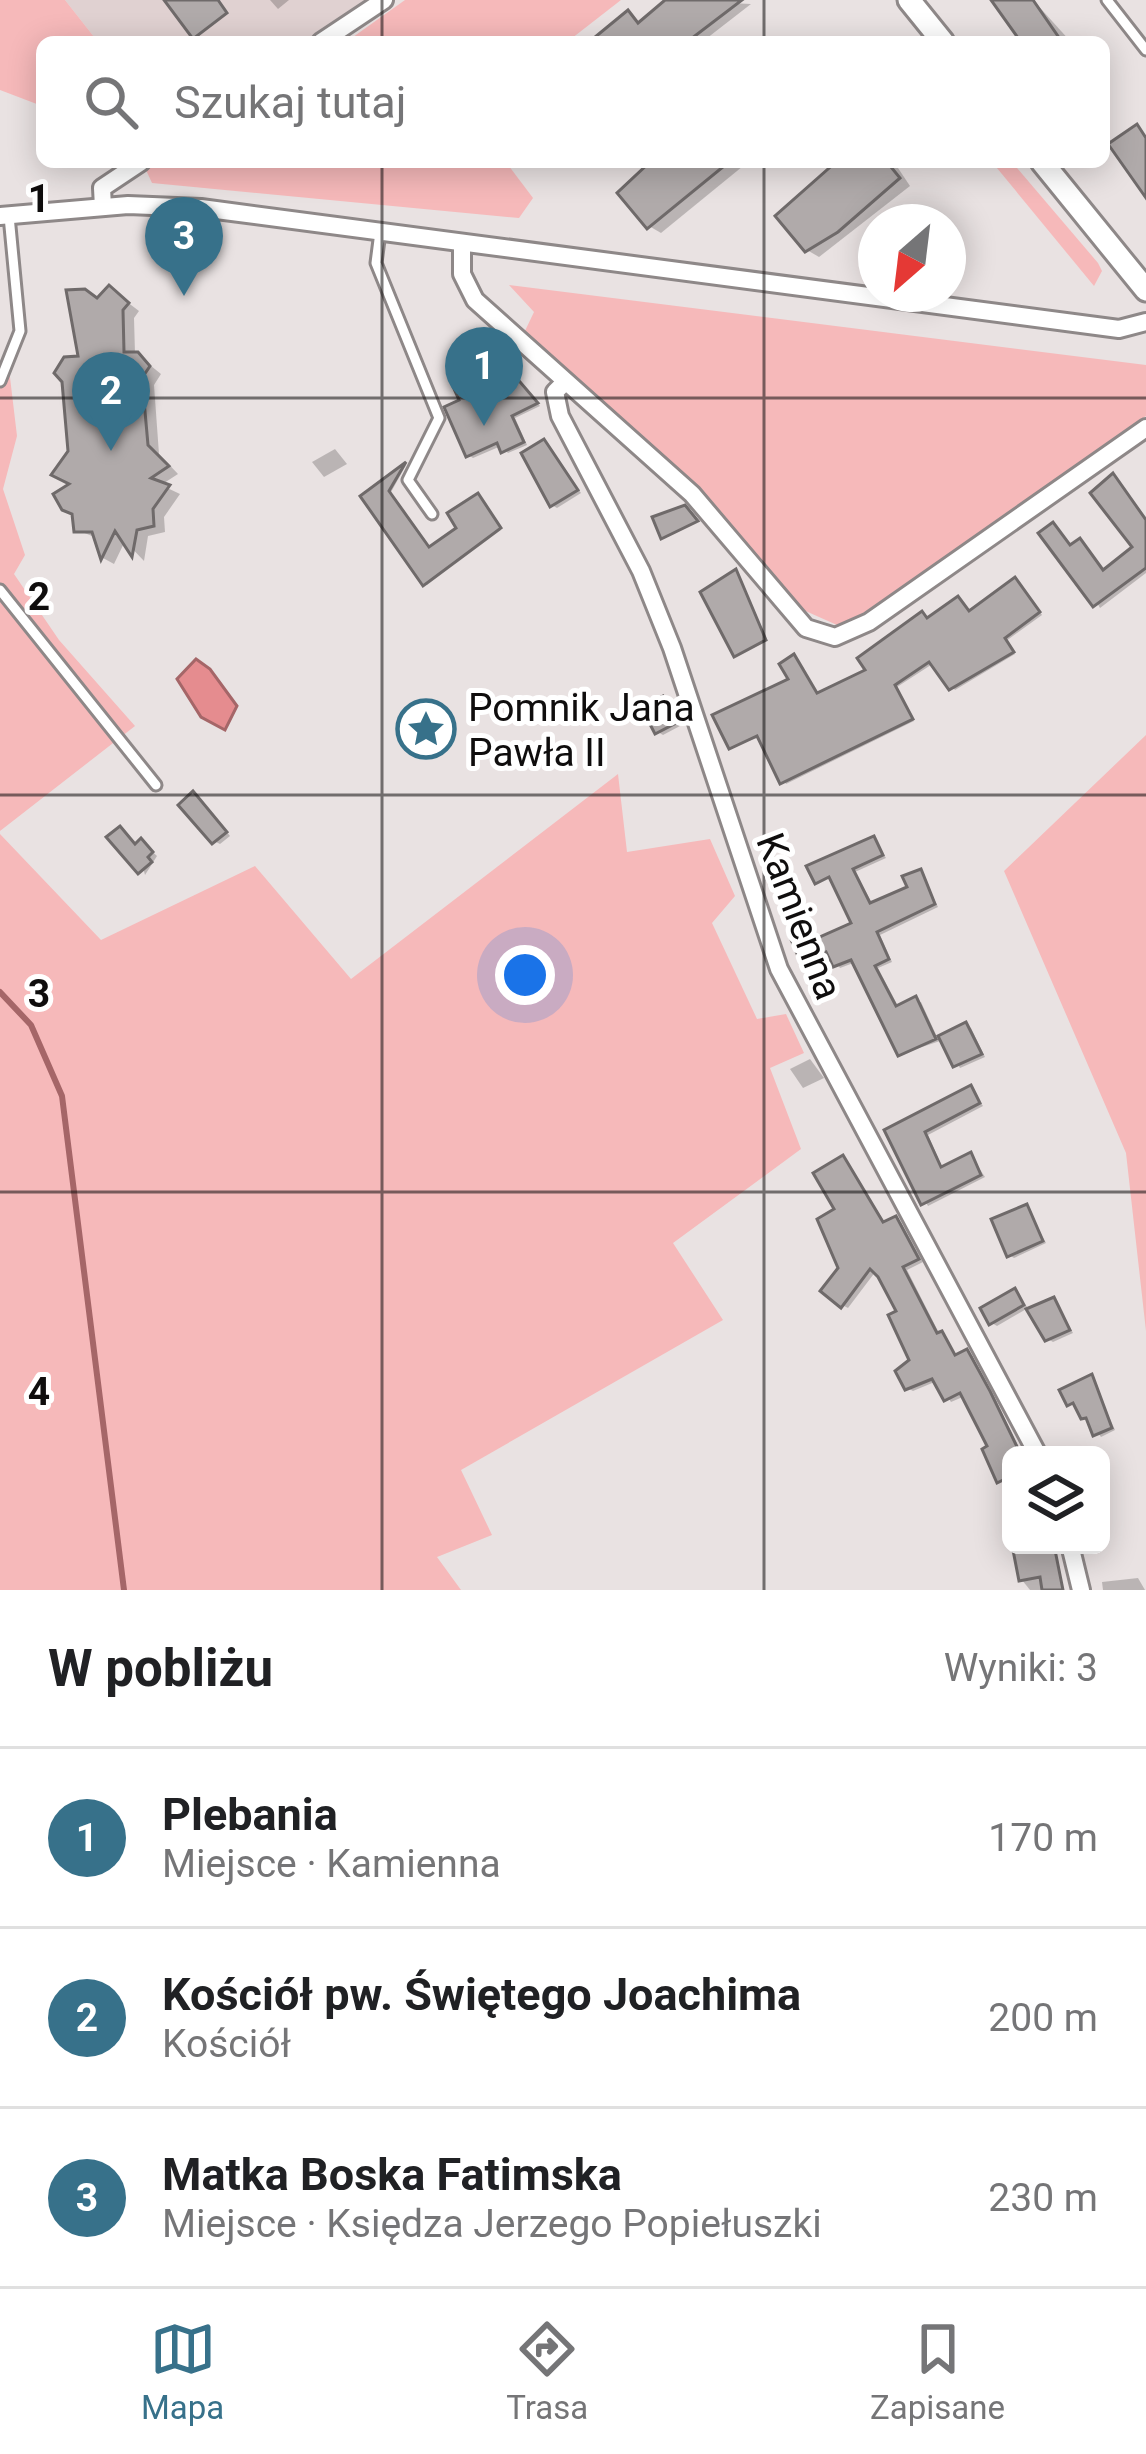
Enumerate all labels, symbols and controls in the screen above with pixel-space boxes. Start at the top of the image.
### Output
search box [36,36,1110,168]
icon: search [78,69,144,135]
text: Szukaj tutaj [174,76,407,129]
text: 1 [28,176,50,222]
pin: 3 [145,197,223,296]
north arrow [858,204,966,312]
pin: 1 [445,327,523,426]
pin: 2 [72,352,150,451]
text: 2 [28,574,50,620]
place label: Pomnik Jana Pawła II [468,685,695,776]
place icon: Pomnik Jana Pawła II [395,698,457,760]
street label: Kamienna [746,827,852,1006]
your location [495,945,555,1005]
text: 3 [28,971,50,1017]
text: 4 [28,1369,50,1415]
map controls [1002,1446,1110,1554]
button: layers [1002,1446,1110,1554]
text: W pobliżu [48,1639,273,1698]
text: Wyniki: 3 [944,1645,1098,1691]
text: Plebania [162,1788,338,1841]
text: 1 [76,1815,98,1861]
text: 170 m [988,1815,1098,1861]
text: Miejsce · Kamienna [162,1841,501,1887]
text: Kościół pw. Świętego Joachima [162,1968,801,2021]
text: 2 [76,1995,98,2041]
text: 200 m [988,1995,1098,2041]
text: Kościół [162,2021,291,2067]
text: Matka Boska Fatimska [162,2148,622,2201]
text: 3 [76,2175,98,2221]
text: 230 m [988,2175,1098,2221]
text: Miejsce · Księdza Jerzego Popiełuszki [162,2201,822,2247]
tab: Mapa [141,2316,224,2427]
tab: Trasa [506,2316,588,2427]
tab: Zapisane [870,2316,1005,2427]

